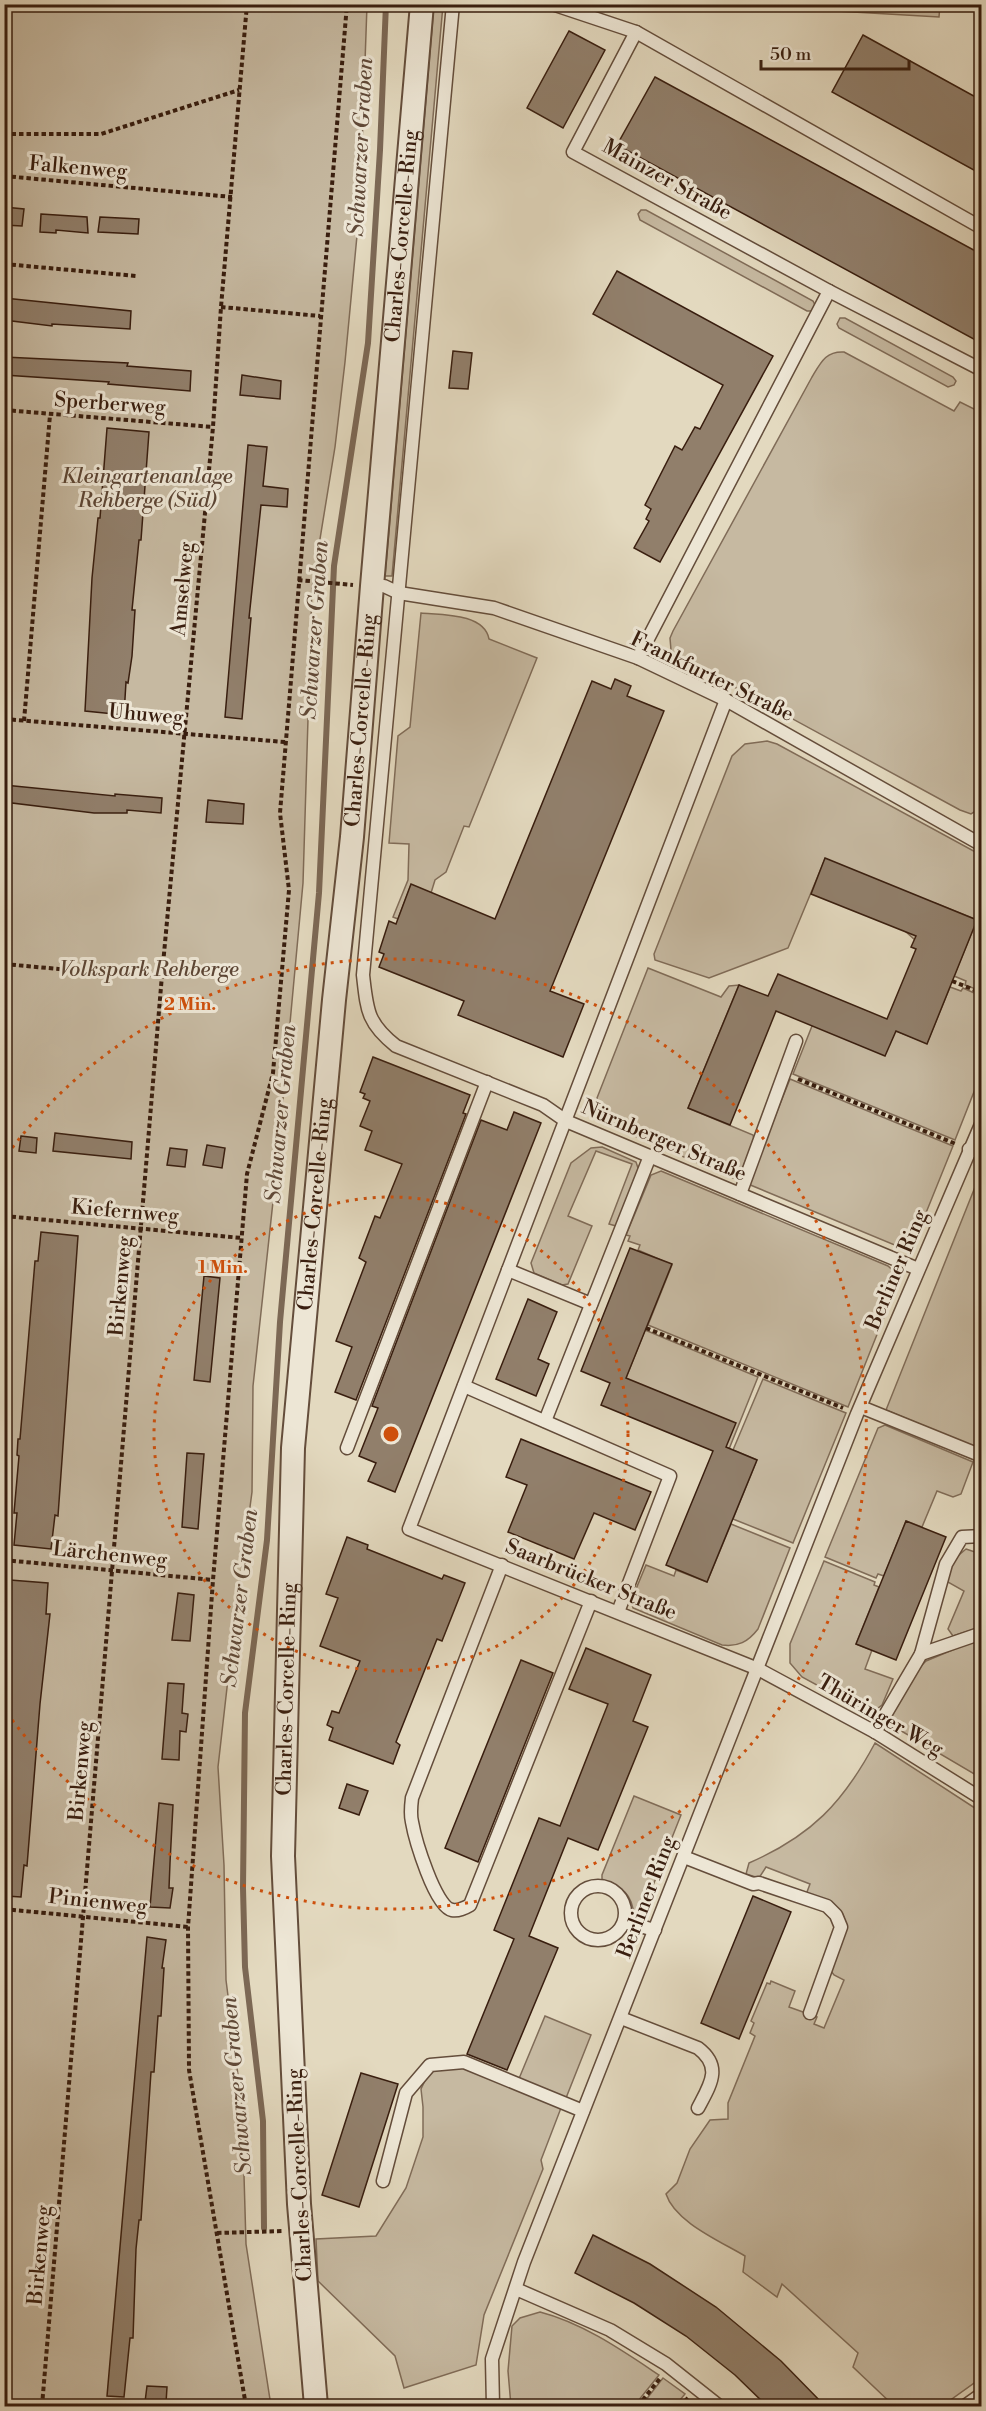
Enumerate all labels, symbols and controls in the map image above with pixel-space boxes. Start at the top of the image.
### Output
scale bar [761,33,910,71]
text: 50 m [770,43,812,66]
water label: Schwarzer Graben [343,56,379,237]
street label: Charles-Corcelle-Ring [380,129,424,344]
street label: Mainzer Straße [598,134,736,226]
street label: Falkenweg [28,151,129,185]
street label: Sperberweg [53,387,167,421]
park label: Kleingartenanlage Rehberge (Süd) [61,464,233,514]
water label: Schwarzer Graben [295,539,335,720]
street label: Amselweg [166,541,200,638]
street label: Charles-Corcelle-Ring [340,613,383,828]
street label: Frankfurter Straße [626,626,798,728]
street label: Uhuweg [107,699,185,731]
park label: Volkspark Rehberge [59,957,239,983]
text: 2 Min. [164,993,216,1016]
water label: Schwarzer Graben [260,1023,302,1204]
street label: Nürnberger Straße [578,1094,750,1188]
street label: Charles-Corcelle-Ring [293,1097,338,1312]
street label: Kiefernweg [70,1194,180,1230]
street label: Berliner Ring [860,1206,934,1335]
street label: Birkenweg [104,1235,138,1338]
text: 1 Min. [198,1256,248,1279]
centre of rings [381,1424,401,1444]
water label: Schwarzer Graben [216,1507,264,1688]
street label: Saarbrücker Straße [501,1534,681,1626]
street label: Lärchenweg [51,1536,169,1574]
street label: Charles-Corcelle-Ring [271,1582,303,1796]
street label: Thüringer Weg [812,1669,948,1763]
street label: Birkenweg [64,1720,98,1823]
street label: Berliner Ring [611,1832,682,1963]
street label: Pinienweg [47,1884,149,1920]
water label: Schwarzer Graben [216,1995,258,2176]
street label: Charles-Corcelle-Ring [281,2068,319,2282]
street label: Birkenweg [23,2204,57,2307]

